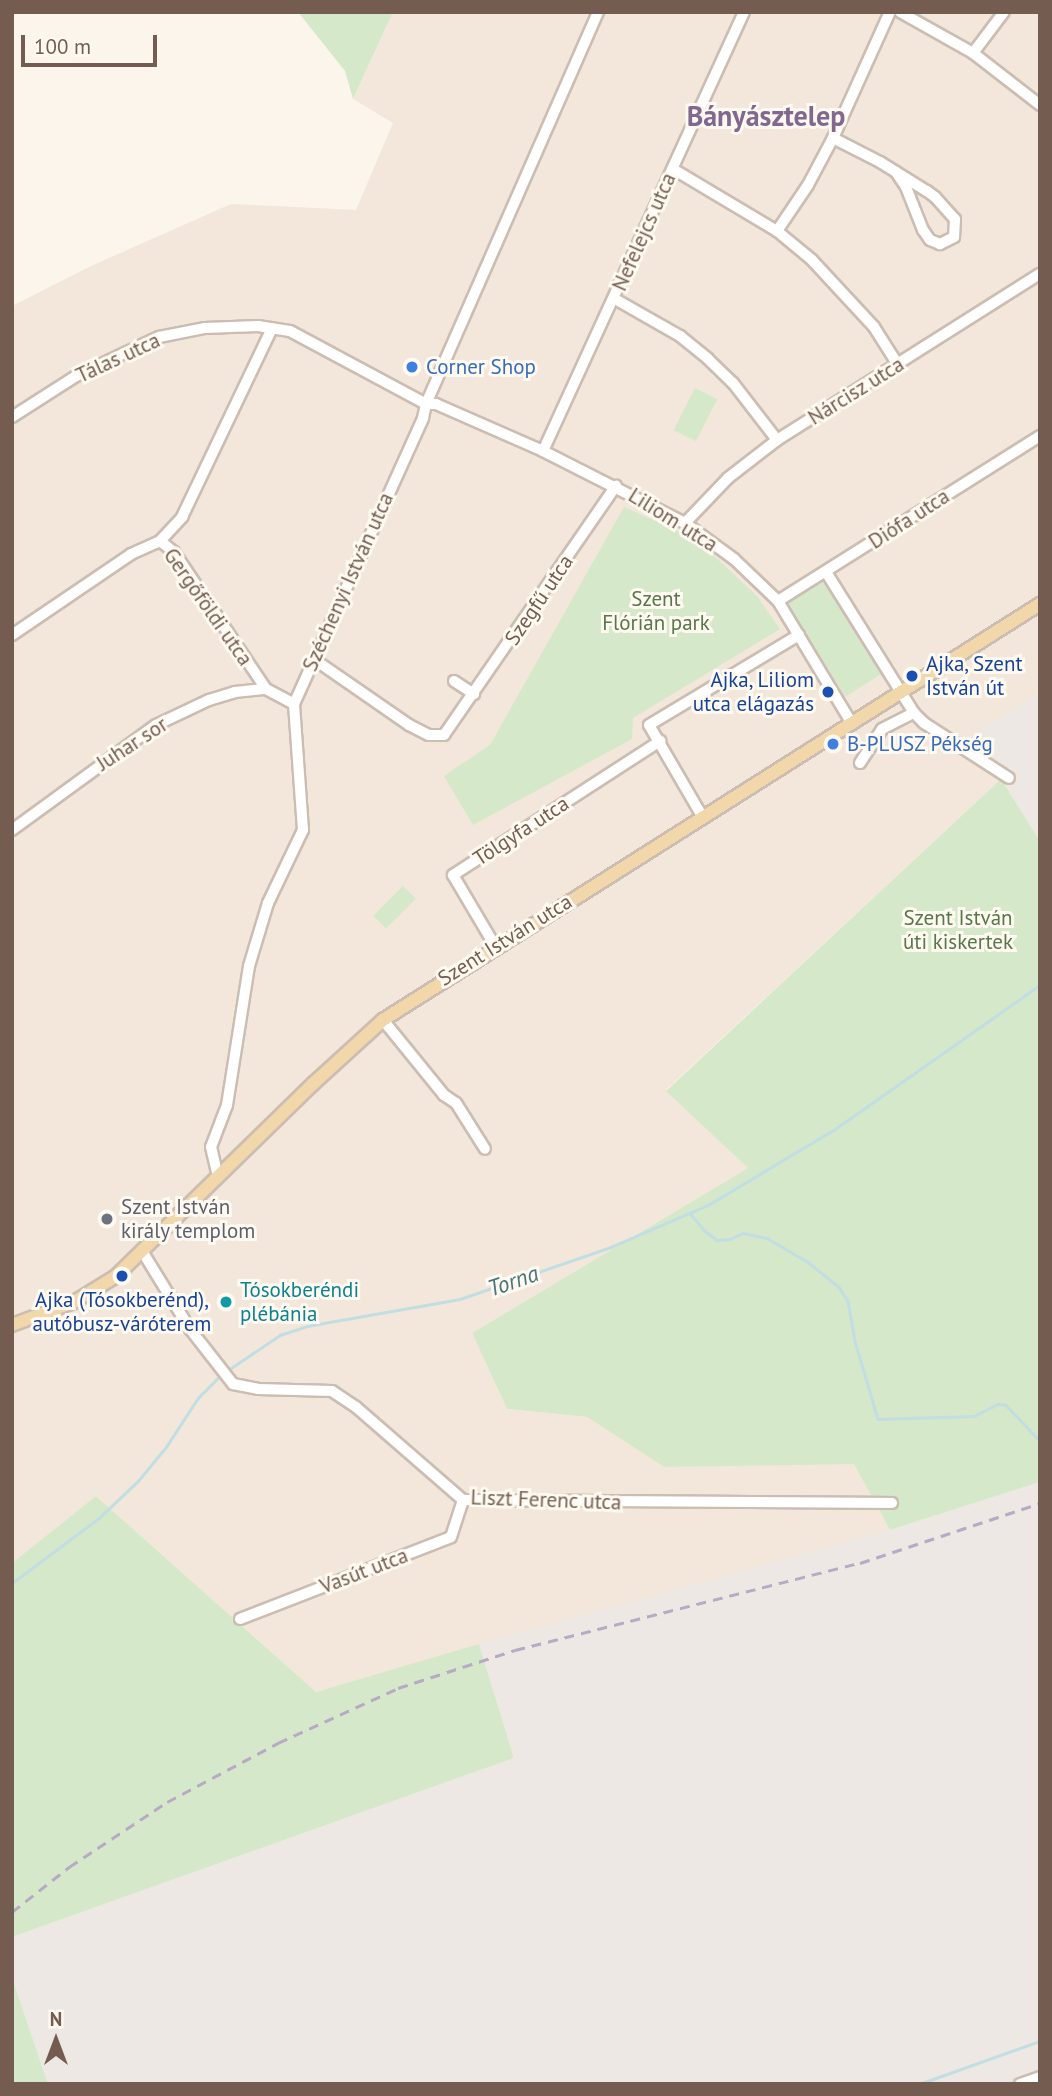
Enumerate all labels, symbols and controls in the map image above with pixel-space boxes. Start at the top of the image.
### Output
scale bar [24,21,161,65]
text: 100 m [34,33,91,60]
district label: Bányásztelep [687,99,845,133]
street label: Nefelejcs utca [607,169,681,295]
street label: Tálas utca [72,328,164,388]
street label: Nárcisz utca [803,352,909,430]
place label: Corner Shop [426,354,536,380]
marker: Corner Shop [404,359,420,375]
street label: Liliom utca [624,483,722,557]
street label: Diófa utca [864,484,954,554]
street label: Széchenyi István utca [297,489,399,675]
street label: Gergőföldi utca [158,543,258,671]
street label: Szegfű utca [500,550,578,650]
park label: Szent Flórián park [602,586,710,636]
place label: Ajka, Szent István út [926,651,1024,701]
place label: Ajka, Liliom utca elágazás [693,667,814,717]
marker: Ajka, Szent István út [904,668,920,684]
marker: Ajka, Liliom utca elágazás [820,684,836,700]
street label: Juhar sor [92,712,172,776]
place label: B-PLUSZ Pékség [847,731,994,757]
marker: B-PLUSZ Pékség [825,736,841,752]
street label: Tölgyfa utca [468,791,574,871]
street label: Szent István utca [433,889,577,991]
park label: Szent István úti kiskertek [903,905,1013,955]
place label: Szent István király templom [121,1194,256,1244]
marker: Szent István király templom [99,1211,115,1227]
water label: Torna [484,1260,542,1302]
marker: Ajka (Tósokberénd), autóbusz-váróterem [114,1268,130,1284]
place label: Tósokberéndi plébánia [240,1277,359,1327]
place label: Ajka (Tósokberénd), autóbusz-váróterem [33,1287,211,1337]
marker: Tósokberéndi plébánia [218,1294,234,1310]
street label: Liszt Ferenc utca [470,1485,622,1515]
street label: Vasút utca [316,1543,412,1599]
north arrow [21,2005,91,2075]
text: N [50,2007,62,2031]

